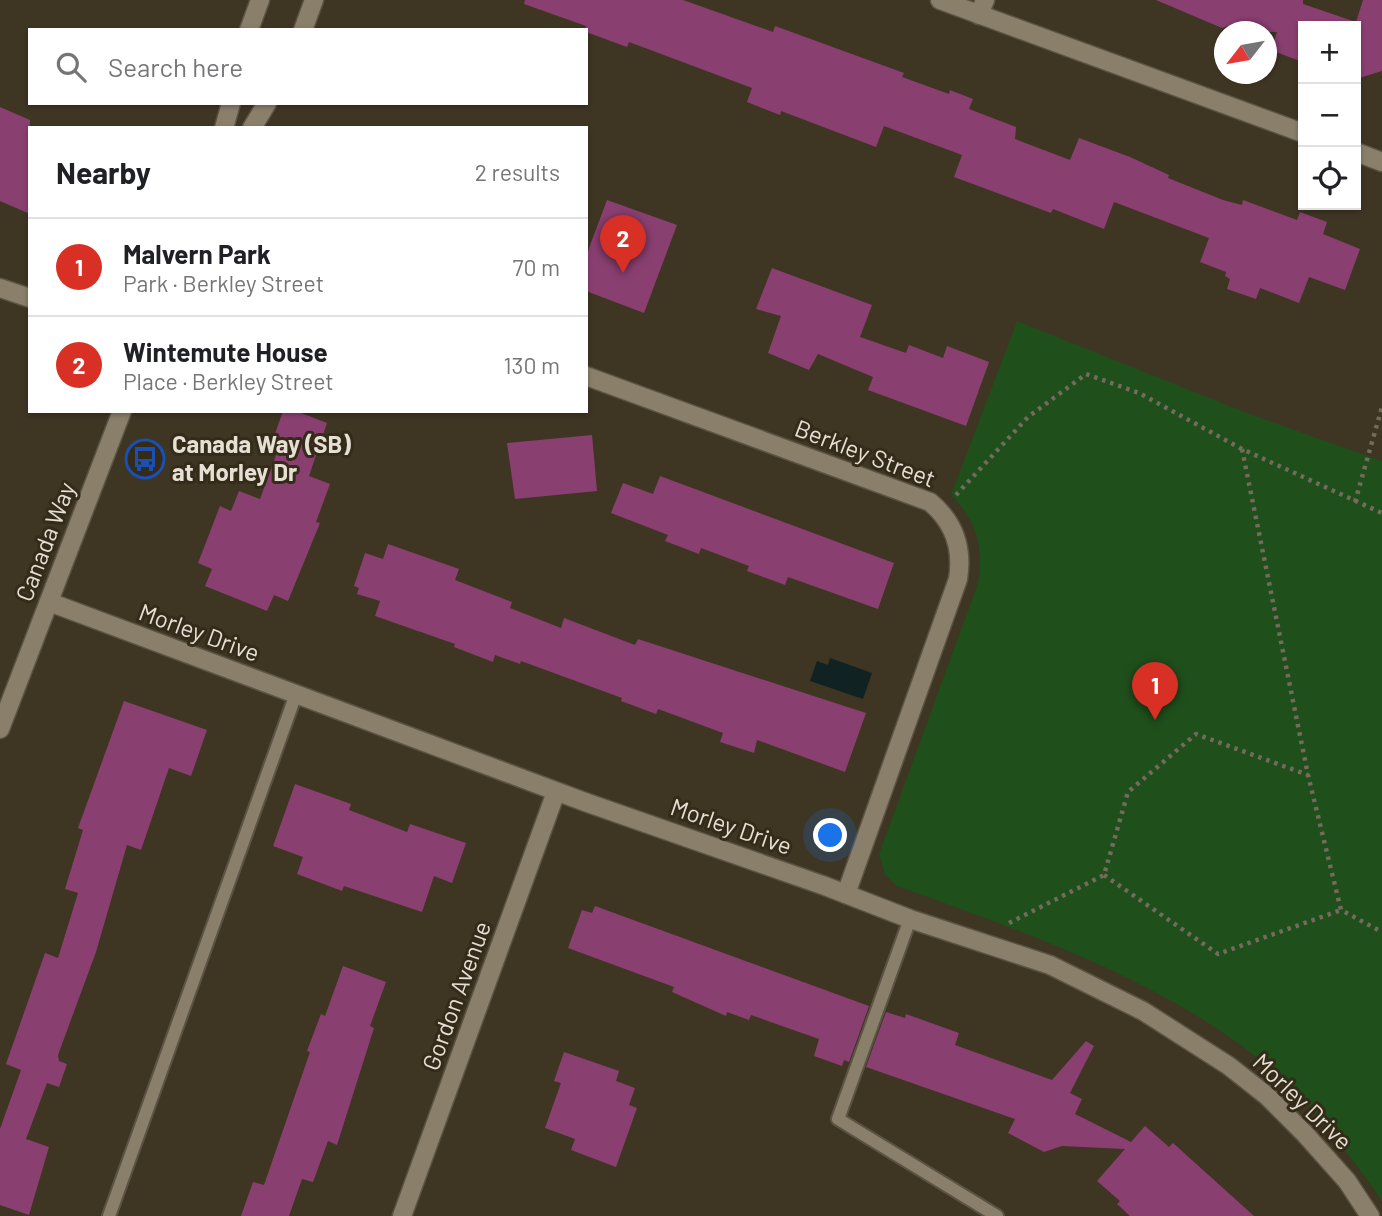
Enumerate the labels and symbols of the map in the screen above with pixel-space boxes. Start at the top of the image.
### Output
north arrow [1214,21,1277,84]
pin: 2 [600,215,646,273]
street label: Berkley Street [791,413,940,493]
place label: Canada Way (SB) at Morley Dr [172,429,351,486]
bus stop icon: Canada Way (SB) at Morley Dr [124,438,166,480]
street label: Canada Way [9,478,81,605]
street label: Morley Drive [135,596,264,667]
pin: 1 [1132,662,1178,720]
street label: Morley Drive [667,791,796,860]
your location [813,818,847,852]
street label: Gordon Avenue [415,917,496,1074]
street label: Morley Drive [1248,1047,1359,1155]

